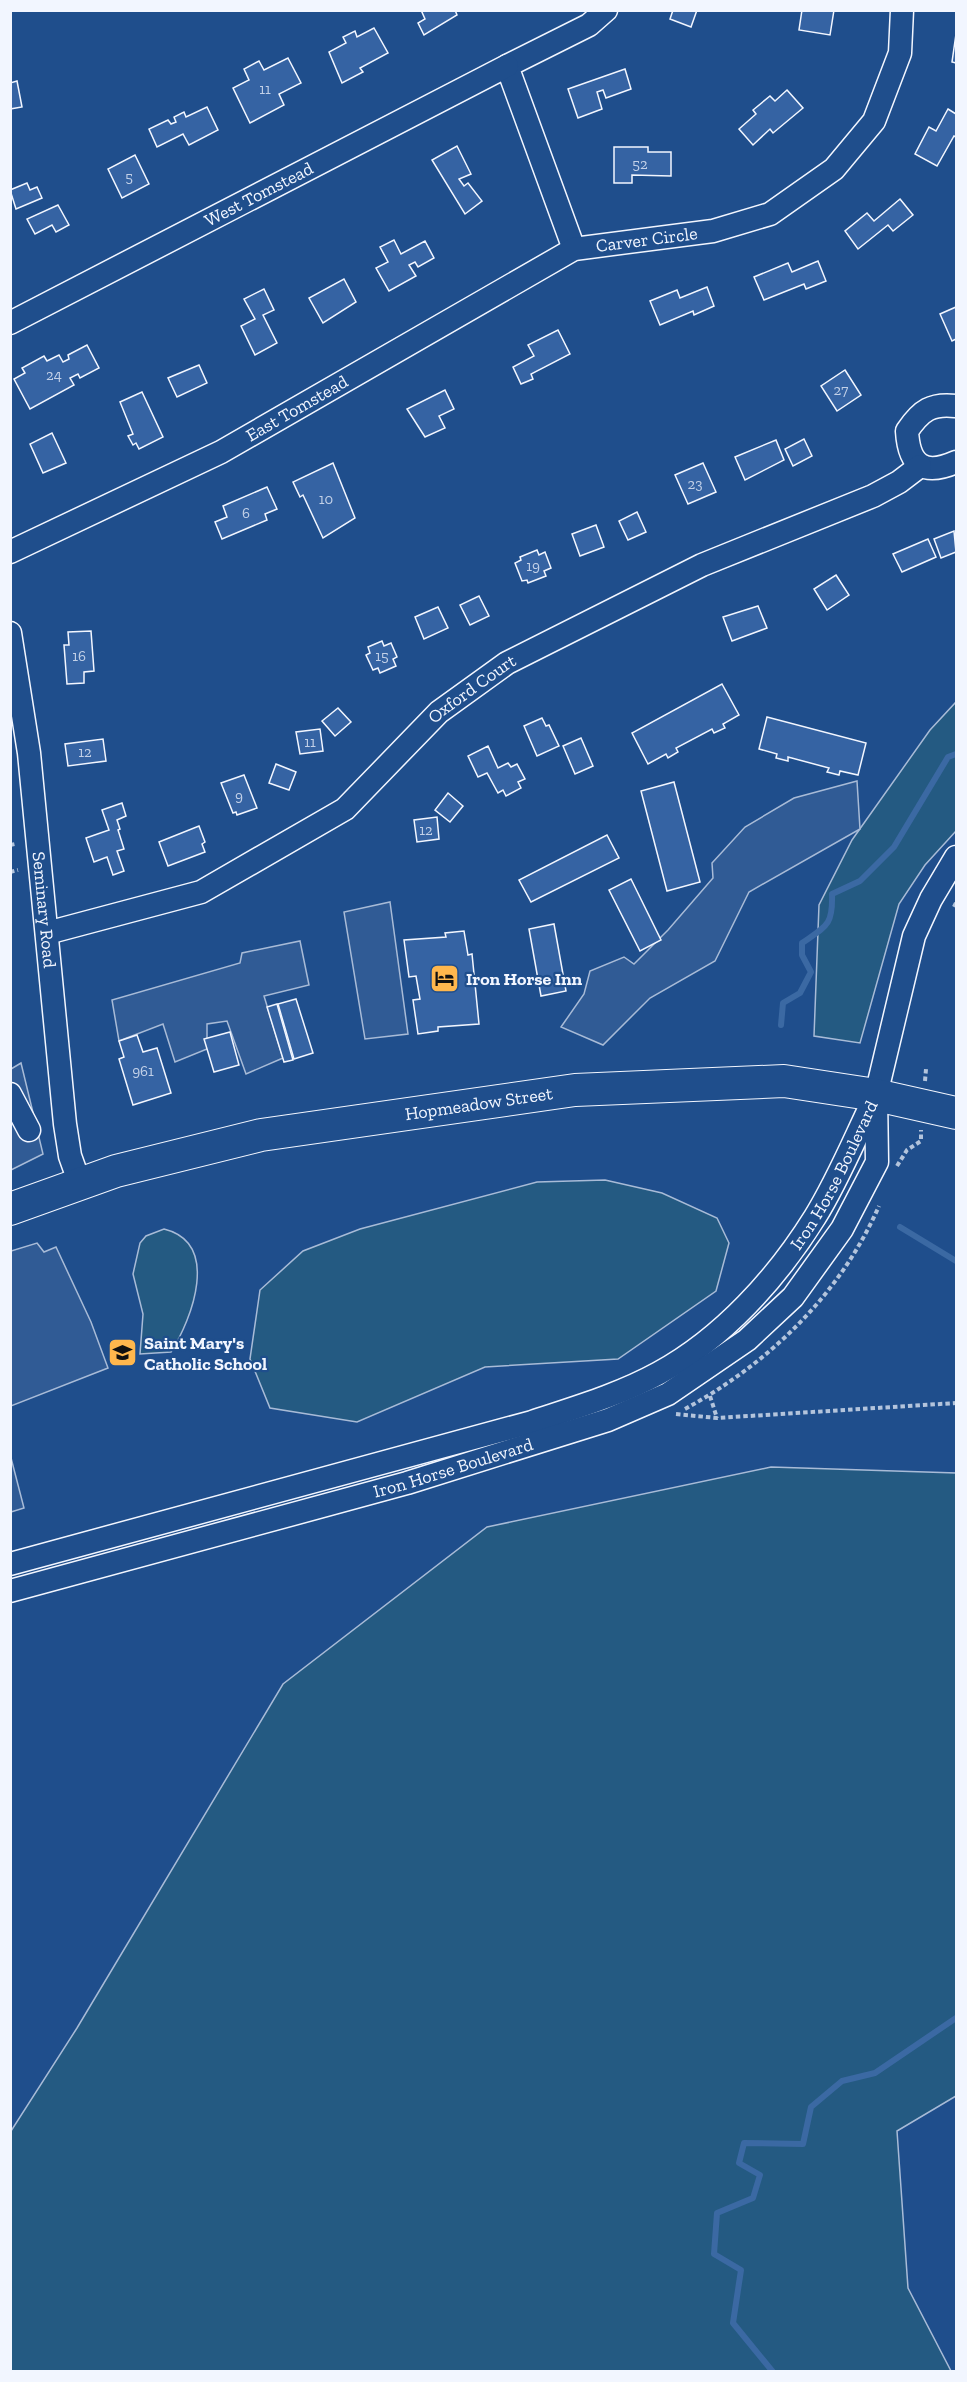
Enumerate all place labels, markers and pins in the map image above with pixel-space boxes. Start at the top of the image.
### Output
hotel icon: Iron Horse Inn [429,963,461,995]
place label: Iron Horse Inn [466,968,583,990]
place label: Saint Mary's Catholic School [144,1332,267,1375]
school or university icon: Saint Mary's Catholic School [107,1337,139,1369]

